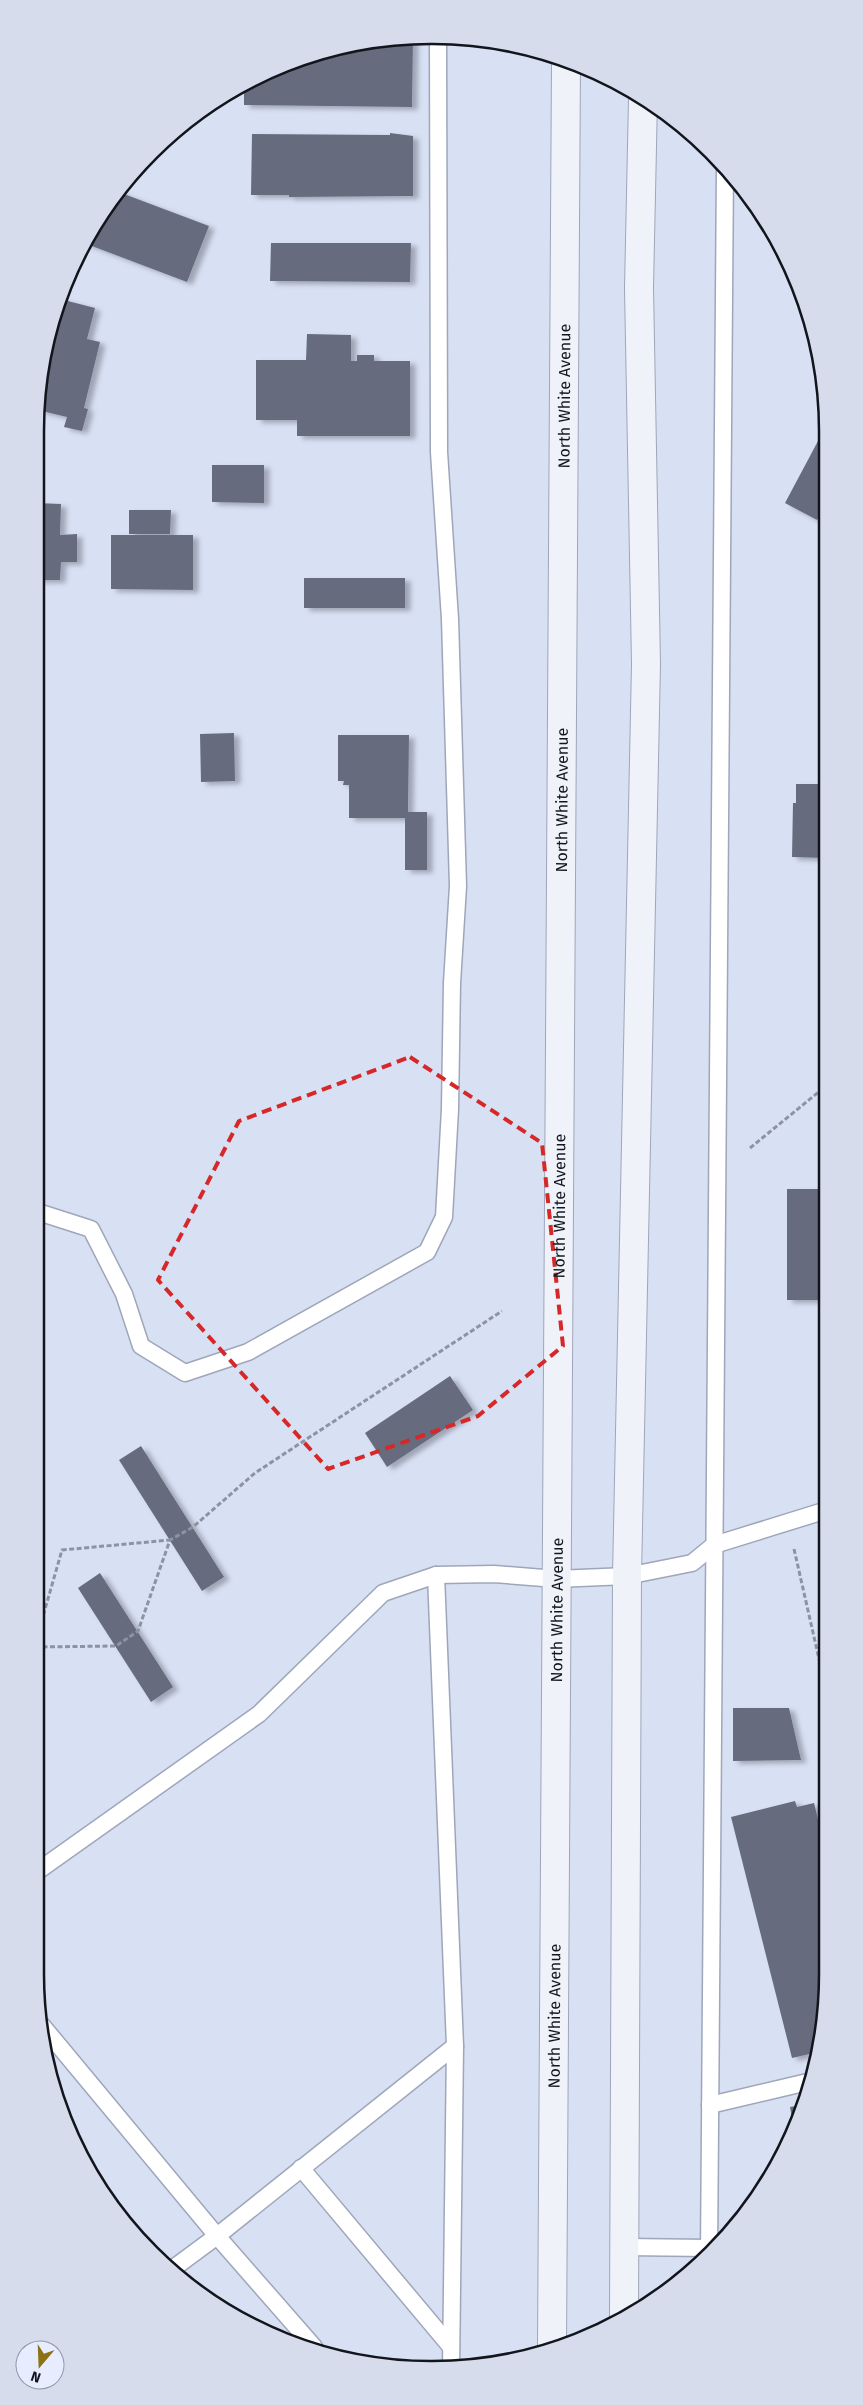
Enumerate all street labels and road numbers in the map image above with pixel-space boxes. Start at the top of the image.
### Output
street label: North White Avenue [554,324,574,468]
street label: North White Avenue [552,728,571,872]
street label: North White Avenue [549,1134,569,1278]
street label: North White Avenue [547,1538,566,1682]
street label: North White Avenue [544,1944,564,2088]

